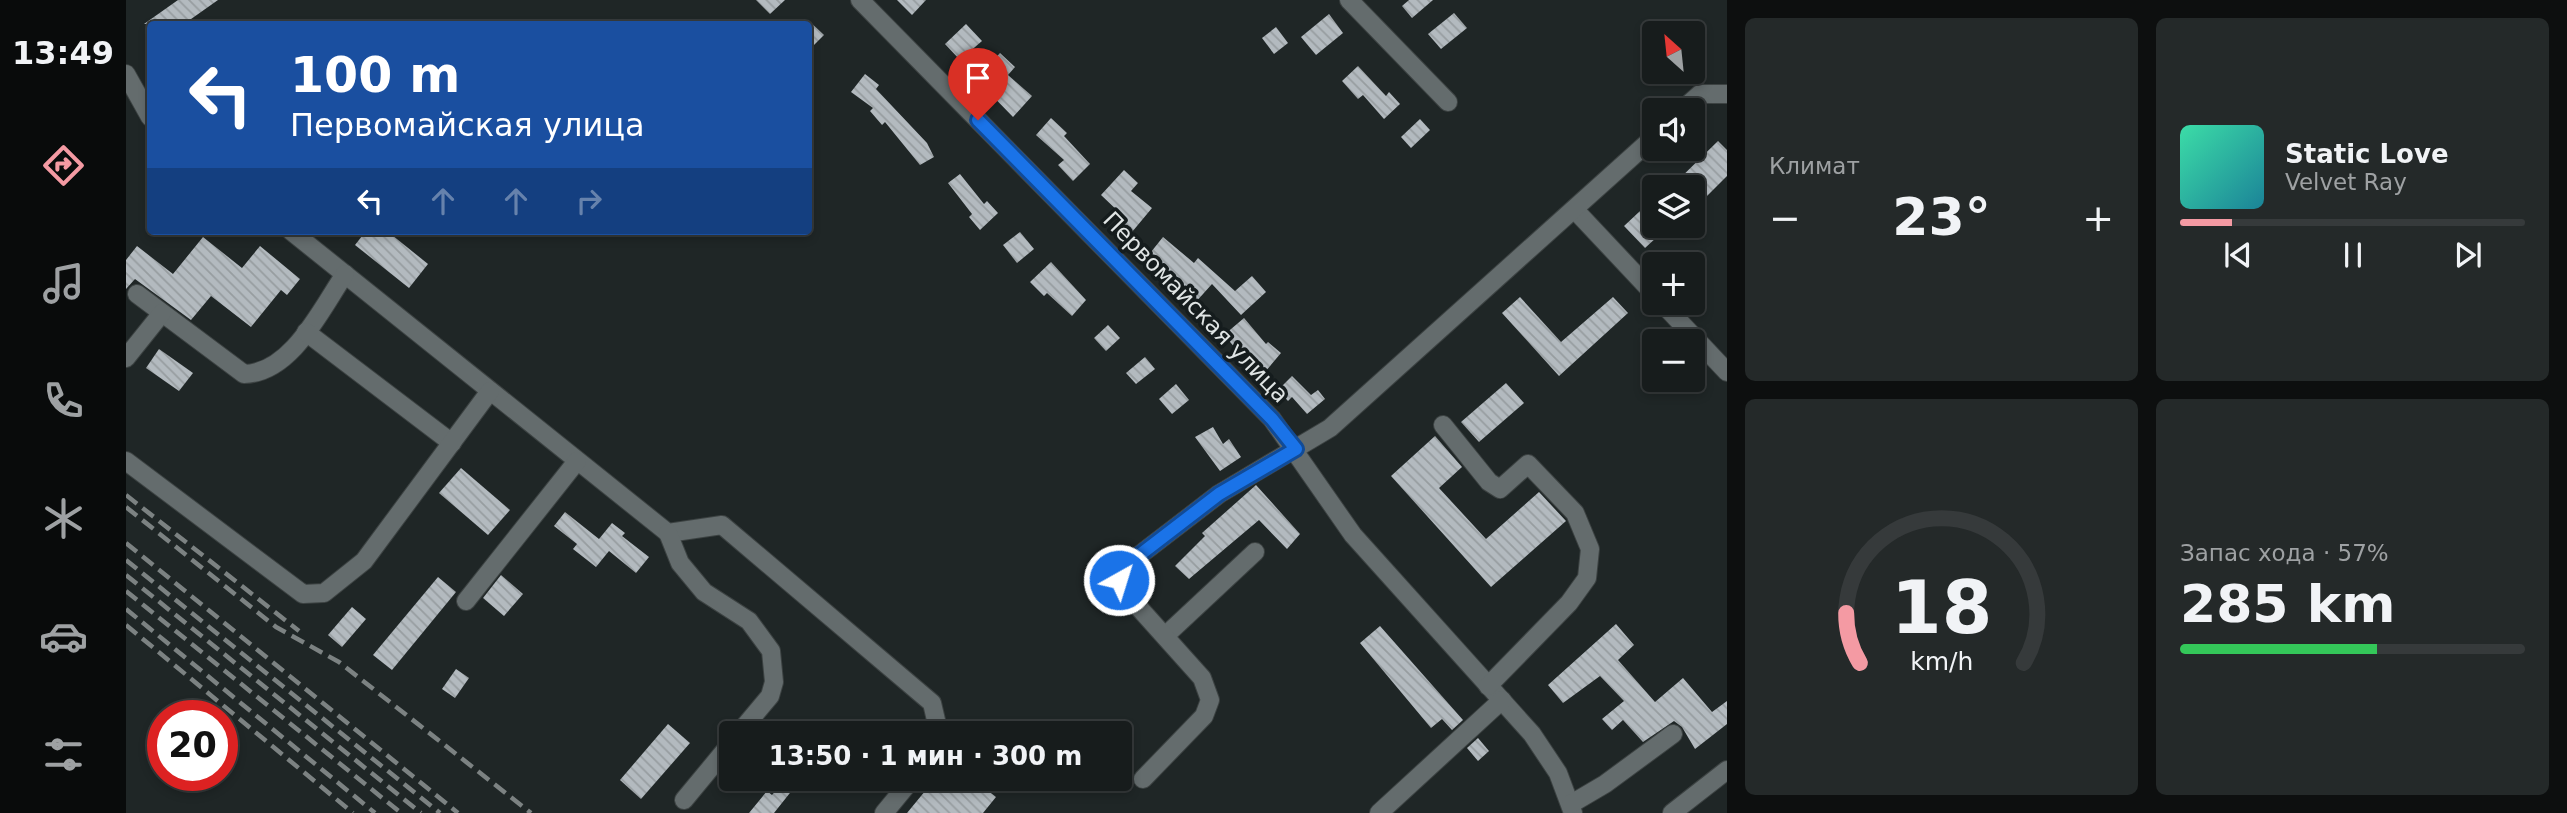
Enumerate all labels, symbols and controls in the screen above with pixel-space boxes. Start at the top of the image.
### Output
north arrow [1642,21,1704,84]
map controls [1642,21,1705,392]
text: 13:49 [12,34,114,72]
text: 100 m [290,47,460,104]
pin [948,48,1008,120]
icon: left [175,49,266,140]
icon: arrive [959,59,997,97]
button: sound [1642,98,1705,161]
text: Первомайская улица [290,106,645,144]
text: Static Love [2285,139,2449,169]
icon: directions [39,141,88,190]
text: Климат [1769,153,1860,179]
text: Velvet Ray [2285,169,2407,195]
button: layers [1642,175,1705,238]
icon: left [351,182,389,220]
icon: ahead [424,182,462,220]
icon: ahead [497,182,535,220]
icon: right [570,182,608,220]
text: 23° [1892,187,1991,247]
text: − [1769,196,1801,240]
text: + [2082,196,2114,240]
street label: Первомайская улица [1098,206,1294,408]
icon: previous [2219,236,2257,274]
icon: pause [2334,236,2372,274]
icon: next [2449,236,2487,274]
button: + [1642,252,1705,315]
icon: music [39,259,88,308]
button: − [1642,329,1705,392]
icon: phone [39,376,88,425]
icon: climate [39,494,88,543]
text: Запас хода · 57% [2180,540,2389,566]
position arrow [1082,543,1156,617]
text: 18 [1891,565,1992,650]
text: 285 km [2180,574,2395,634]
icon: car [39,612,88,661]
text: km/h [1910,647,1973,676]
speed limit sign: 20 [147,700,238,791]
icon: filters [39,730,88,779]
text: 13:50 · 1 мин · 300 m [769,741,1082,771]

